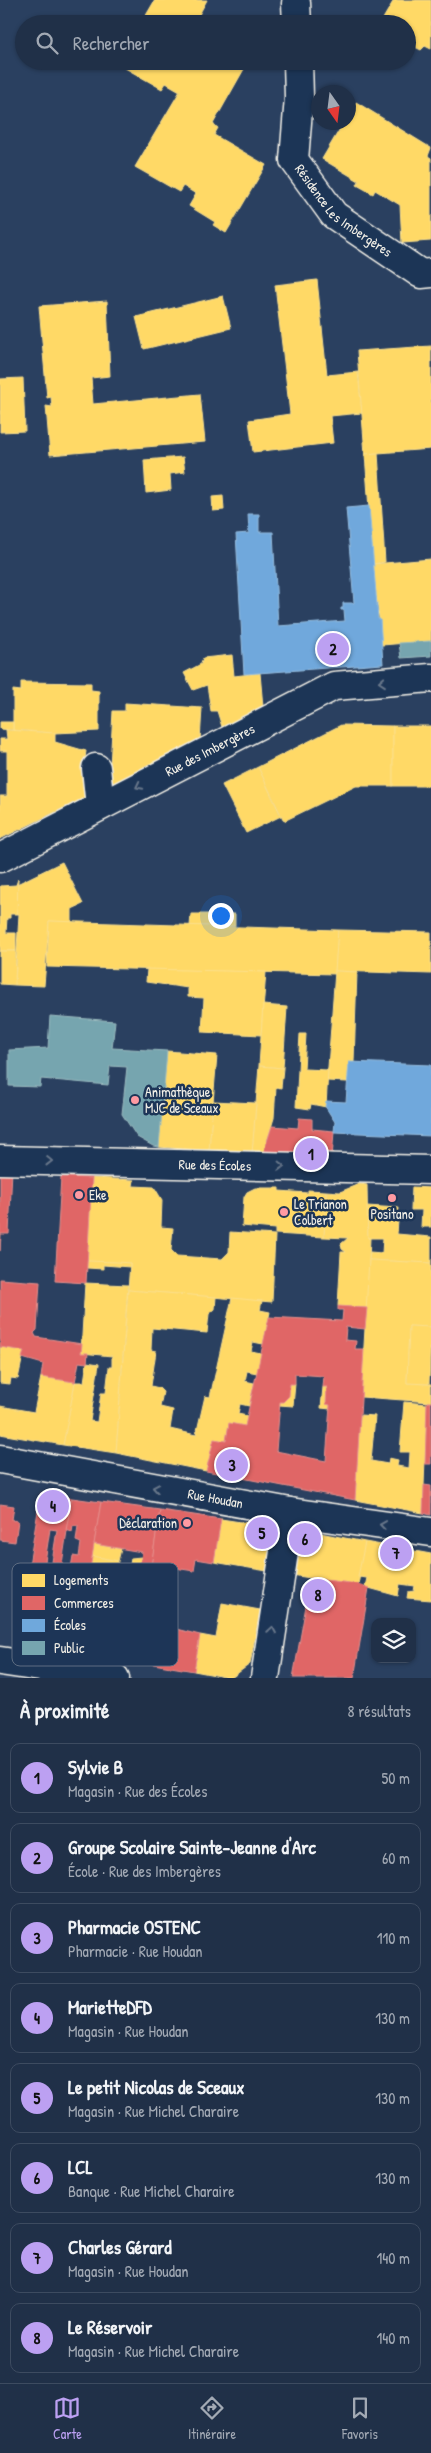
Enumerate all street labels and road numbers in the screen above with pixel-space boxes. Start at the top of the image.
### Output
street label: Résidence Les Imbergères [291,160,396,261]
street label: Rue des Imbergères [162,719,258,780]
street label: Rue des Écoles [179,1154,251,1175]
street label: Rue Houdan [186,1484,245,1512]

